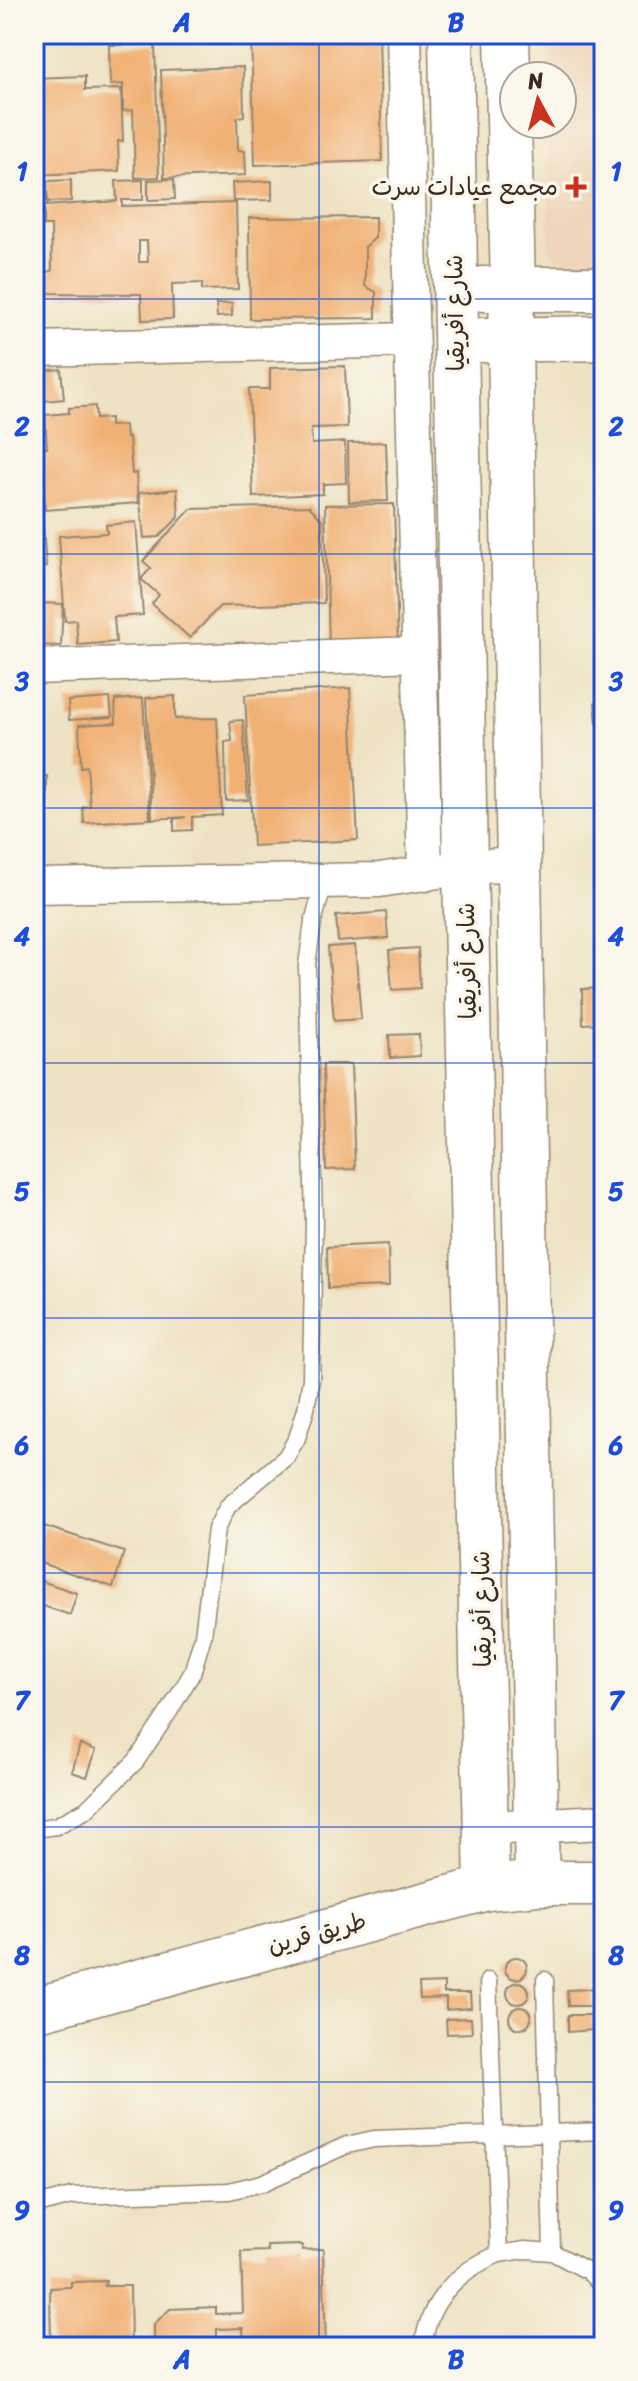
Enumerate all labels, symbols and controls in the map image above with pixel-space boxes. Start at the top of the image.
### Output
text: A [172,0,191,45]
text: B [448,0,465,45]
north arrow [498,60,578,140]
text: N [525,60,546,101]
text: 1 [16,148,28,194]
text: 1 [610,148,622,194]
place label: مجمع عيادات سرت [371,166,558,208]
marker: مجمع عيادات سرت [565,176,587,198]
street label: شارع أفريقيا [433,254,477,372]
text: 2 [13,403,30,449]
text: 2 [607,403,624,449]
text: 3 [14,658,30,704]
text: 3 [608,658,624,704]
street label: شارع أفريقيا [445,902,489,1020]
text: 4 [14,913,30,959]
text: 4 [608,913,624,959]
text: 5 [14,1168,30,1214]
text: 5 [608,1168,624,1214]
text: 6 [14,1422,30,1468]
text: 6 [608,1422,624,1468]
street label: شارع أفريقيا [460,1550,504,1668]
text: 7 [15,1677,32,1723]
text: 7 [609,1677,626,1723]
street label: طريق قرين [263,1900,371,1966]
text: 8 [13,1932,30,1978]
text: 8 [607,1932,624,1978]
text: 9 [14,2187,30,2233]
text: 9 [608,2187,624,2233]
text: A [172,2336,191,2381]
text: B [448,2336,465,2381]

